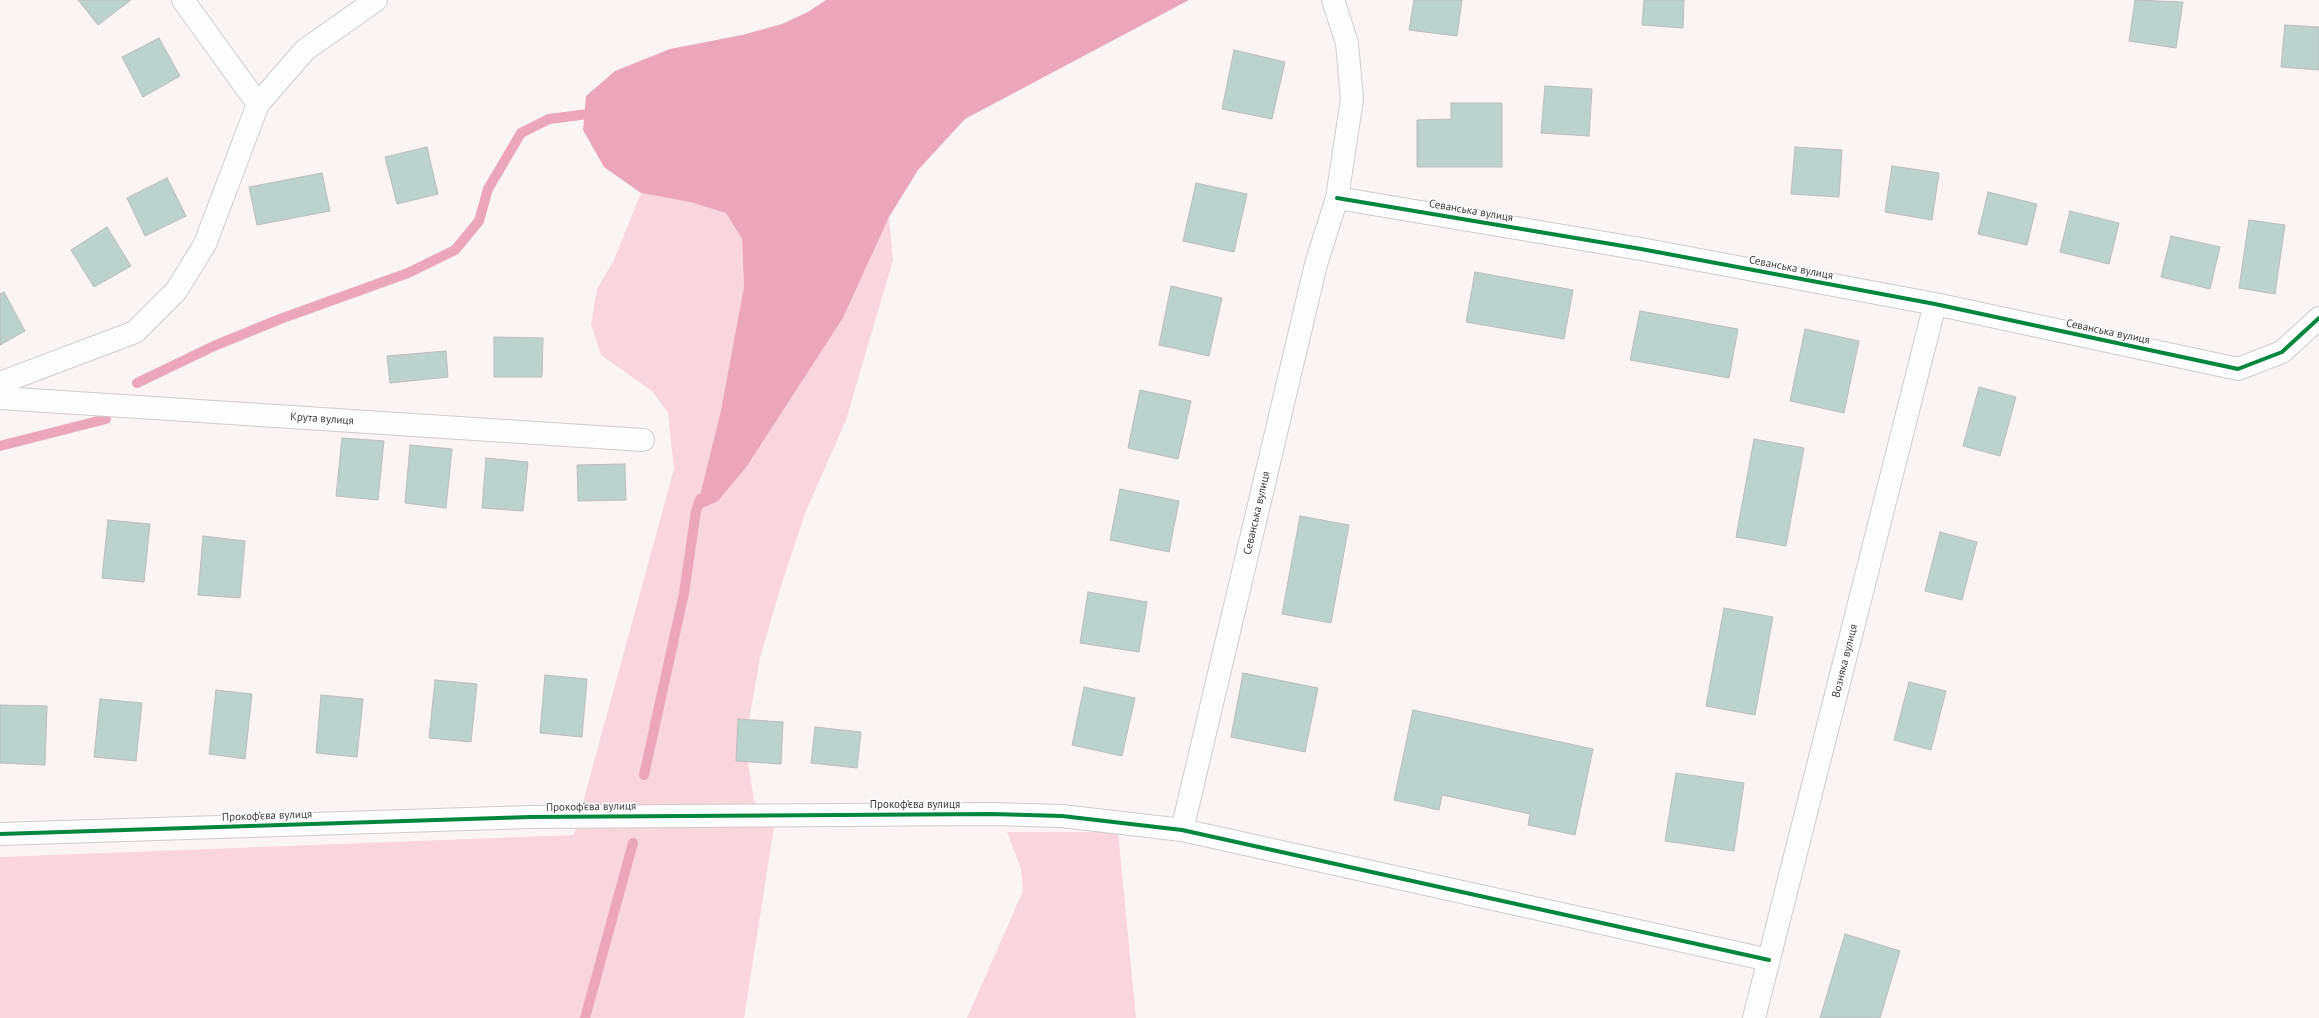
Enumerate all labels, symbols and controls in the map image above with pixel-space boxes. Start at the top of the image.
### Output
street label: Севанська вулиця [1428,197,1514,225]
street label: Севанська вулиця [1748,253,1834,283]
street label: Севанська вулиця [2065,317,2151,347]
street label: Крута вулиця [290,410,354,428]
street label: Севанська вулиця [1241,470,1273,556]
street label: Возняка вулиця [1829,623,1861,699]
street label: Прокоф’єва вулиця [870,798,960,812]
street label: Прокоф’єва вулиця [546,800,636,814]
street label: Прокоф’єва вулиця [222,808,312,824]

